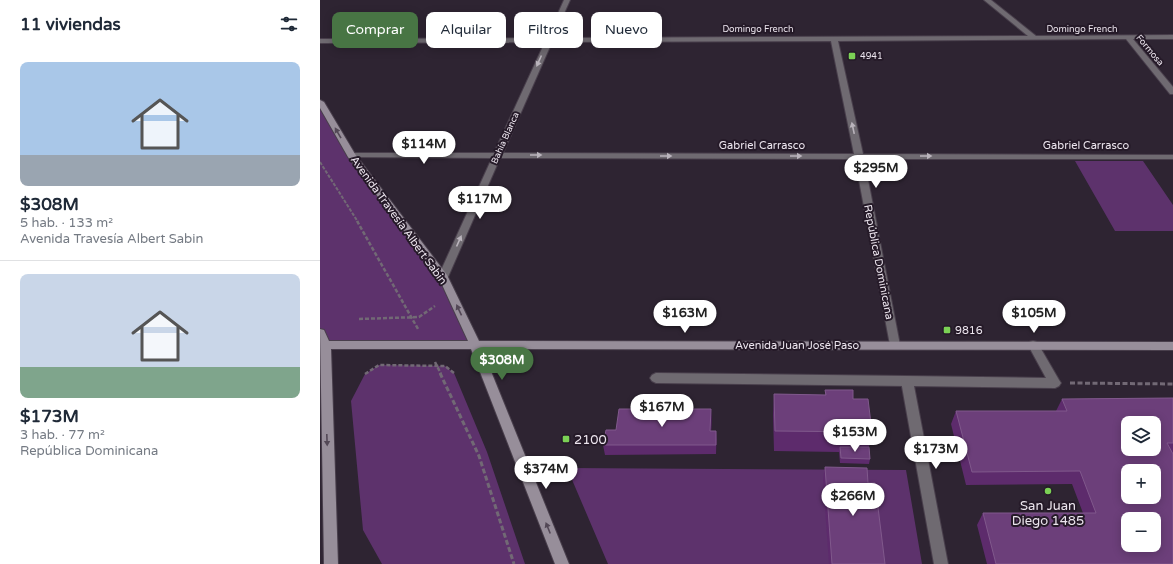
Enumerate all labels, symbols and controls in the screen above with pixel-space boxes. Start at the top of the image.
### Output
chip: Comprar [332,12,418,48]
chip: Alquilar [426,12,506,48]
chip: Filtros [514,12,583,48]
chip: Nuevo [591,12,662,48]
icon: filters [278,13,300,35]
text: 11 viviendas [20,14,121,35]
street label: Domingo French [723,24,793,35]
street label: Domingo French [1047,24,1117,35]
street label: Formosa [1133,33,1166,68]
marker: 4941 [847,51,857,61]
place label: 4941 [860,51,883,62]
one-way arrow [536,56,542,67]
icon: home [124,88,196,160]
street label: Bahía Blanca [489,111,522,166]
one-way arrow [850,122,856,134]
one-way arrow [335,127,342,139]
pin: $114M [396,131,452,165]
text: $114M [401,136,447,152]
street label: Gabriel Carrasco [719,139,806,152]
street label: Gabriel Carrasco [1043,139,1130,152]
one-way arrow [530,152,543,158]
one-way arrow [660,153,673,159]
one-way arrow [790,153,803,159]
one-way arrow [920,153,933,159]
street label: Avenida Travesía Albert Sabin [348,154,449,287]
pin: $295M [848,155,904,189]
text: $295M [853,160,899,176]
pin: $117M [452,186,508,220]
text: $117M [457,191,503,207]
text: $308M [20,194,79,215]
street label: República Dominicana [861,203,896,321]
text: 5 hab. · 133 m² [20,215,113,231]
text: Avenida Travesía Albert Sabin [20,231,203,247]
one-way arrow [456,236,462,247]
icon: home [124,300,196,372]
pin: $163M [657,300,713,334]
pin: $105M [1006,300,1062,334]
one-way arrow [456,304,462,315]
text: $163M [662,305,708,321]
text: $105M [1011,305,1057,321]
place label: 9816 [955,324,983,337]
marker: 9816 [942,325,952,335]
street label: Avenida Juan José Paso [735,339,859,352]
pin: $308M [474,347,530,381]
text: $308M [479,352,525,368]
pin: $167M [634,394,690,428]
text: $167M [639,399,685,415]
text: $173M [20,406,79,427]
map controls [1121,416,1161,552]
button: layers [1121,416,1161,456]
pin: $153M [827,419,883,453]
text: $153M [832,424,878,440]
text: 3 hab. · 77 m² [20,427,105,443]
place label: 2100 [574,432,607,448]
one-way arrow [324,434,330,447]
marker: 2100 [561,434,571,444]
pin: $173M [908,436,964,470]
text: $173M [913,441,959,457]
text: República Dominicana [20,443,158,459]
pin: $374M [518,456,574,490]
text: $374M [523,461,569,477]
button: + [1121,464,1161,504]
pin: $266M [825,483,881,517]
marker: San Juan Diego 1485 [1043,486,1053,496]
text: $266M [830,488,876,504]
place label: San Juan Diego 1485 [1012,498,1084,529]
button: − [1121,512,1161,552]
one-way arrow [545,522,551,533]

